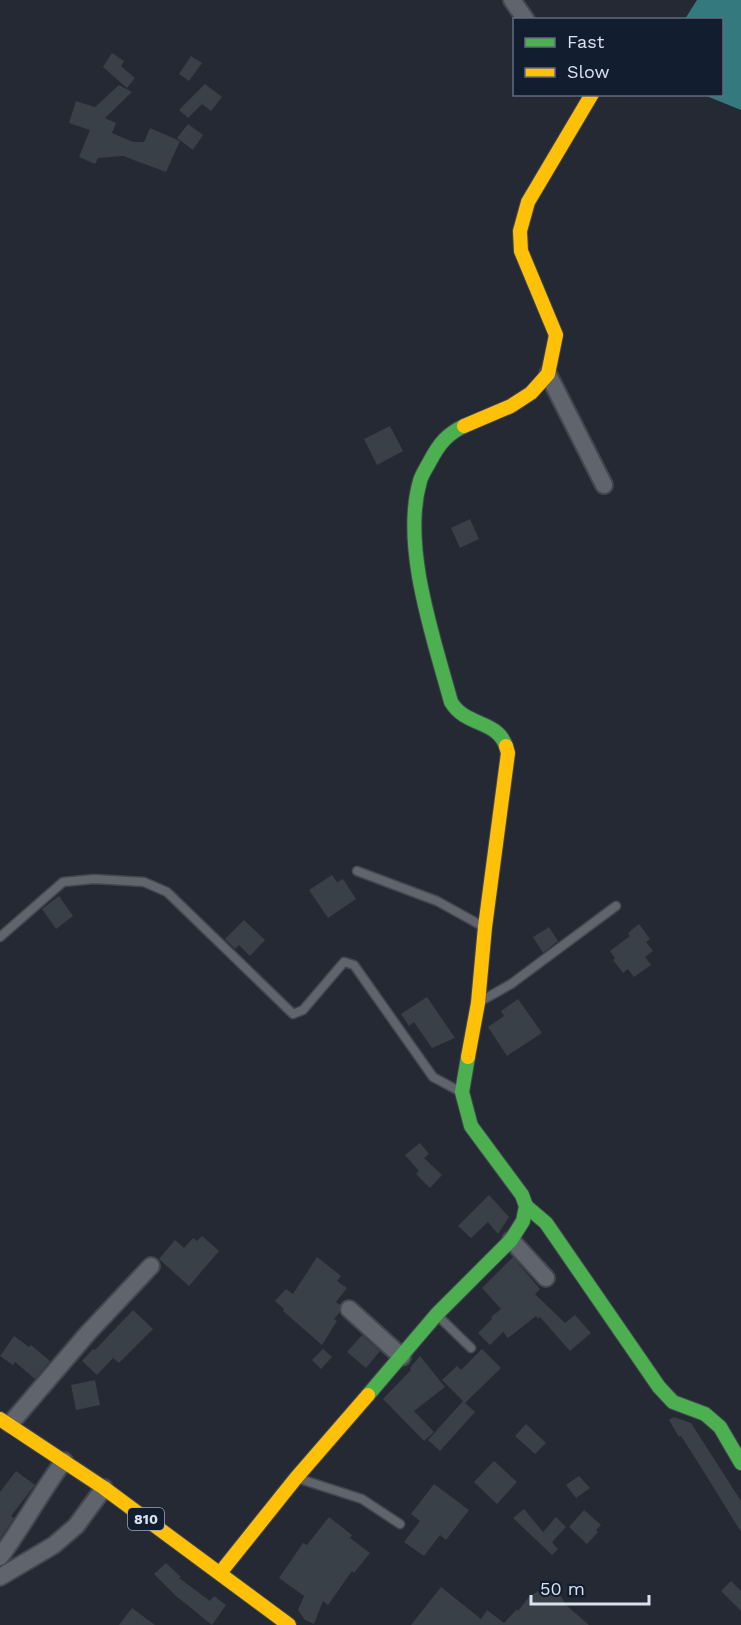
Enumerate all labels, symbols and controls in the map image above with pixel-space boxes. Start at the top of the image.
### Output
legend [513,18,723,96]
text: Fast [567,31,605,52]
text: Slow [567,61,610,82]
road number: 810 [128,1508,164,1530]
scale bar [531,1568,650,1606]
text: 50 m [540,1578,585,1599]

